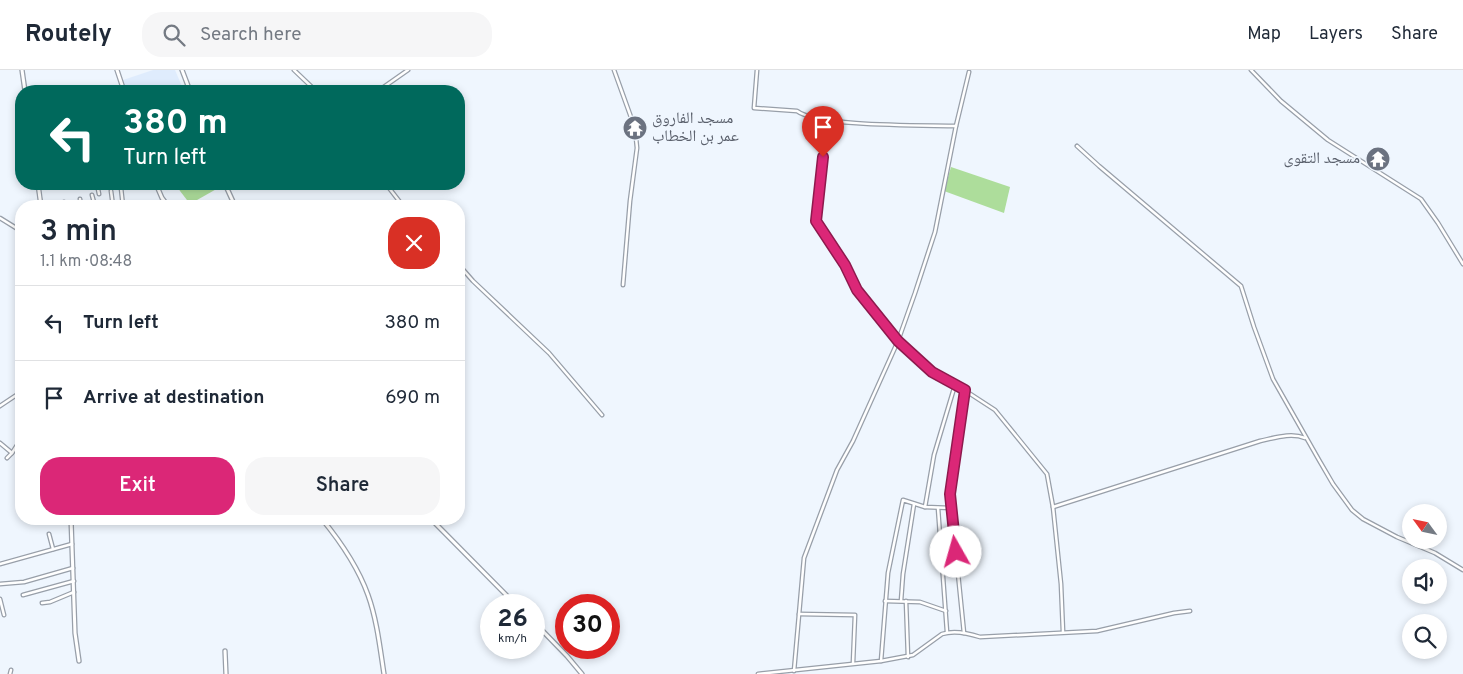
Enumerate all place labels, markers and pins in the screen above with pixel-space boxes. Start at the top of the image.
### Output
pin [802,106,844,157]
place label: مسجد الفاروق عمر بن الخطاب [652,109,739,147]
temple icon: مسجد الفاروق عمر بن الخطاب [622,115,648,141]
temple icon: مسجد التقوى [1365,146,1391,172]
place label: مسجد التقوى [1284,149,1360,169]

